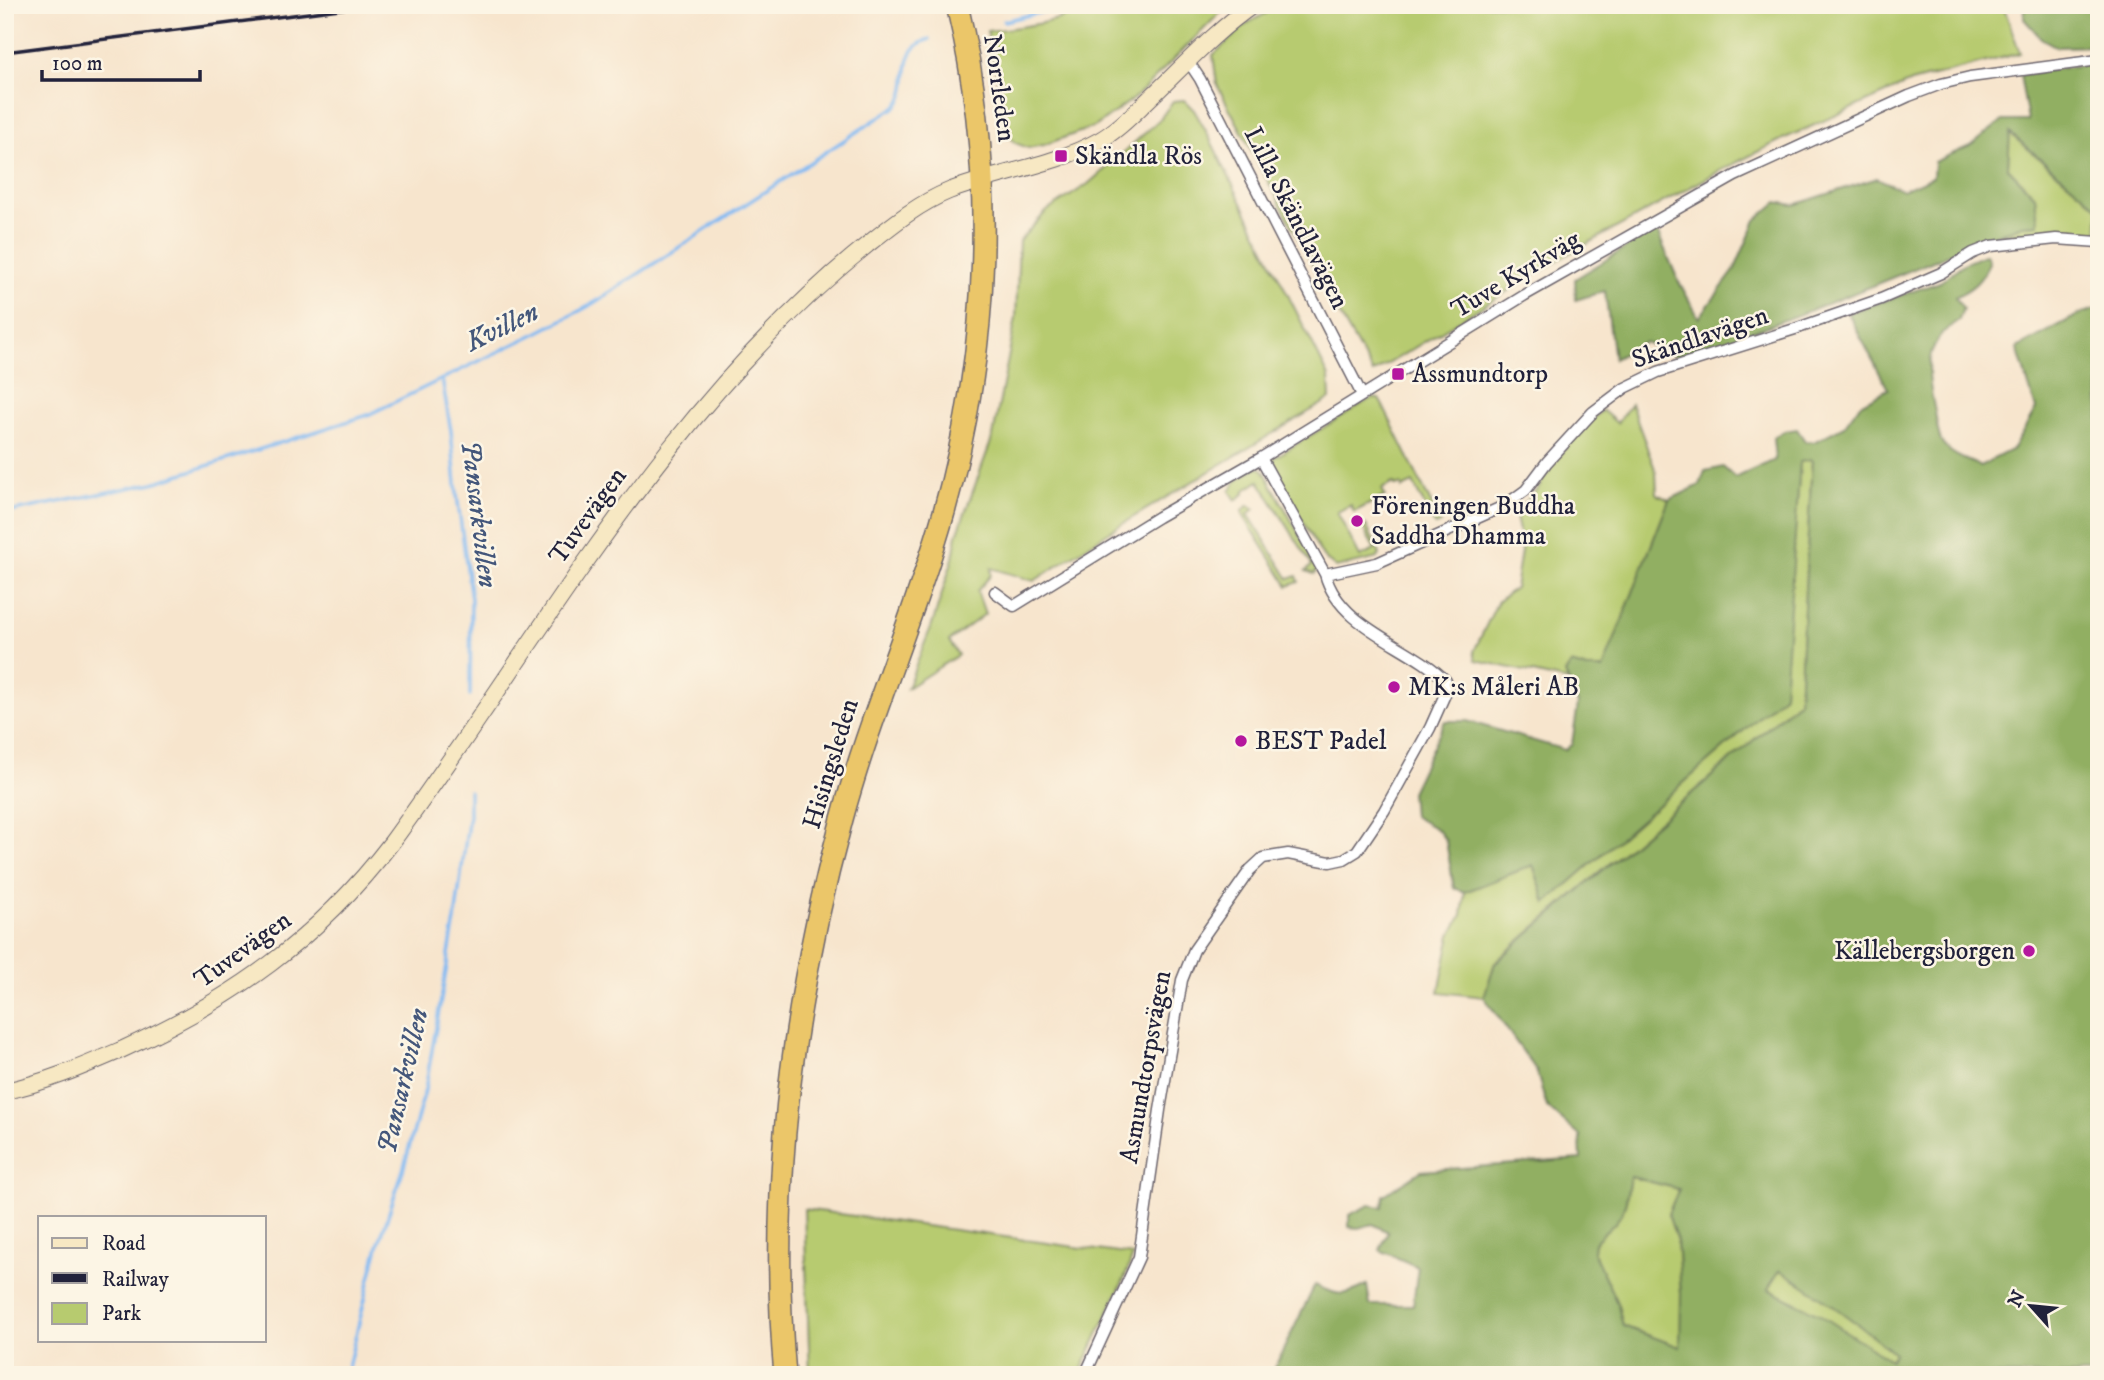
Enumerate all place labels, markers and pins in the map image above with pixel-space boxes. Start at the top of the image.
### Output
place label: Skändla Rös [1075,140,1202,173]
marker: Skändla Rös [1053,148,1069,164]
place label: Assmundtorp [1412,358,1548,391]
marker: Assmundtorp [1390,366,1406,382]
place label: Föreningen Buddha Saddha Dhamma [1371,490,1575,553]
marker: Föreningen Buddha Saddha Dhamma [1349,513,1365,529]
place label: MK:s Måleri AB [1408,671,1579,704]
marker: MK:s Måleri AB [1386,679,1402,695]
place label: BEST Padel [1255,725,1387,758]
marker: BEST Padel [1233,733,1249,749]
place label: Källebergsborgen [1834,935,2015,968]
marker: Källebergsborgen [2021,943,2037,959]

